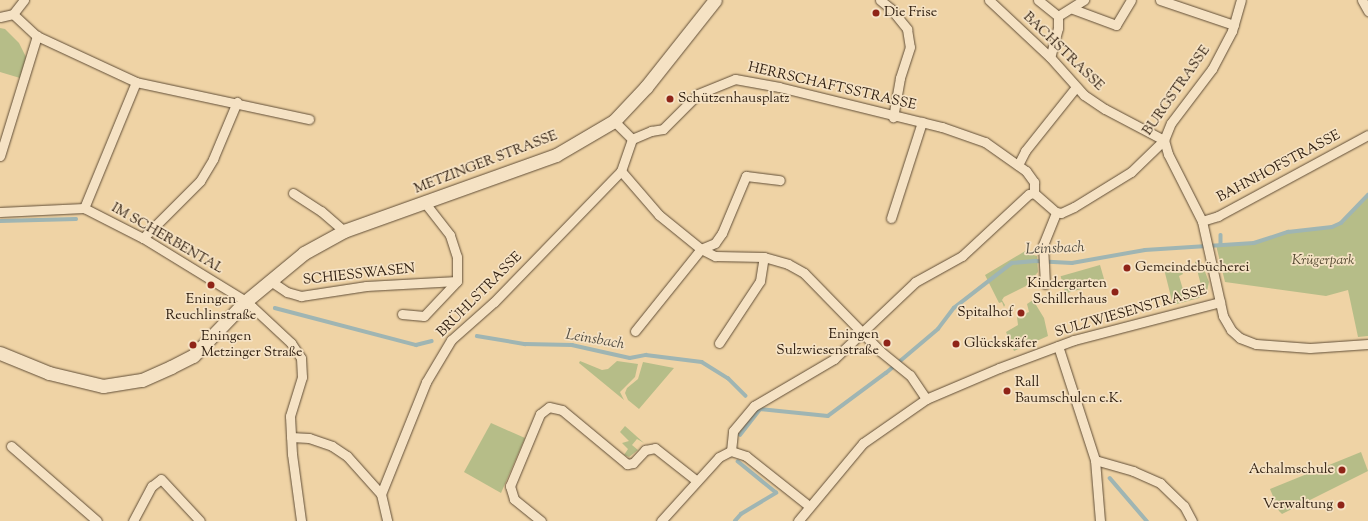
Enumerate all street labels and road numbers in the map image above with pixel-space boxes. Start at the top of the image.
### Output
street label: BACHSTRASSE [1019,9,1107,95]
street label: BURGSTRASSE [1140,43,1214,139]
street label: HERRSCHAFTSSTRASSE [746,59,918,115]
street label: BAHNHOFSTRASSE [1214,127,1344,207]
street label: METZINGER STRASSE [412,128,560,198]
street label: IM SCHERBENTAL [108,200,226,278]
street label: BRÜHLSTRASSE [434,249,526,341]
street label: SCHIESSWASEN [302,261,416,289]
street label: SULZWIESENSTRASSE [1053,282,1209,342]

